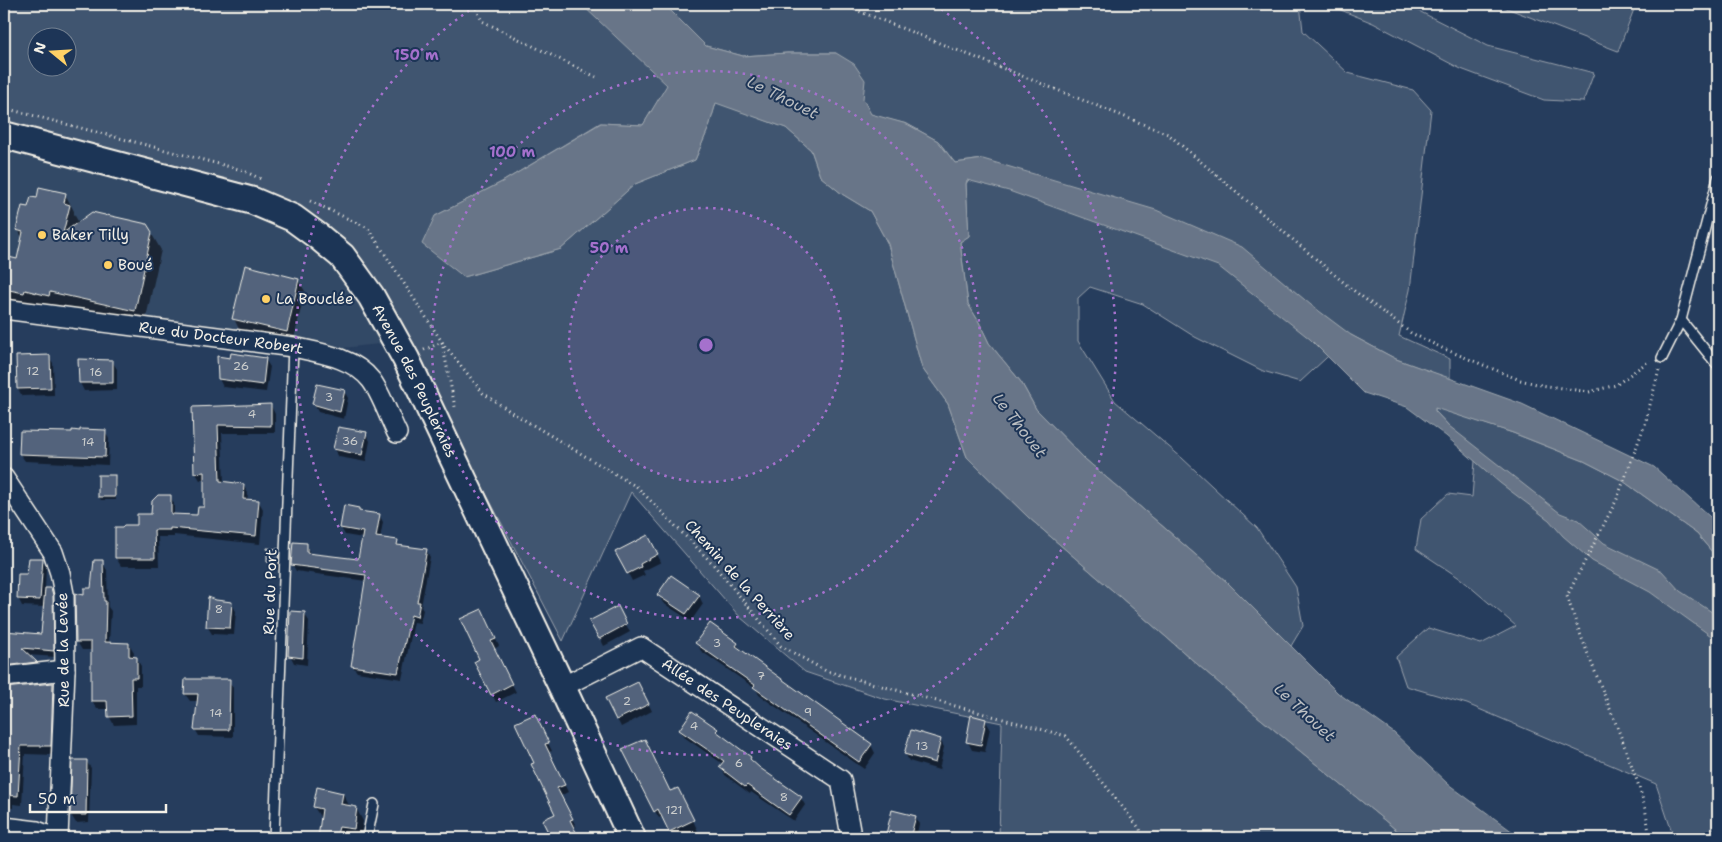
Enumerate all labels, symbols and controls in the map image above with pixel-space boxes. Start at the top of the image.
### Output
north arrow [28,28,78,78]
text: N [29,40,50,56]
text: 150 m [393,45,439,65]
water label: Le Thouet [744,71,822,124]
text: 100 m [489,142,535,162]
place label: Baker Tilly [52,225,129,245]
marker: Baker Tilly [36,229,48,241]
text: 50 m [590,238,629,258]
place label: Boué [118,255,153,275]
marker: Boué [102,259,114,271]
place label: La Bouclée [276,289,353,309]
marker: La Bouclée [260,293,272,305]
street label: Avenue des Peupleraies [367,301,462,461]
street label: Rue du Docteur Robert [138,317,305,359]
centre of rings [697,336,715,354]
house number: 26 [233,358,249,374]
house number: 12 [27,363,39,379]
house number: 16 [89,364,103,380]
house number: 3 [325,389,333,405]
water label: Le Thouet [988,389,1052,462]
house number: 4 [248,406,256,422]
house number: 36 [342,433,358,449]
house number: 14 [82,434,94,450]
street label: Chemin de la Perrière [680,515,800,645]
street label: Rue du Port [259,549,281,635]
street label: Rue de la Levée [52,592,74,708]
house number: 8 [215,601,223,617]
house number: 3 [713,635,721,651]
street label: Allée des Peupleraies [658,654,796,755]
house number: 7 [757,668,765,684]
water label: Le Thouet [1269,678,1340,746]
house number: 2 [623,693,631,709]
house number: 9 [804,704,812,720]
house number: 14 [210,705,222,721]
house number: 4 [690,718,698,734]
house number: 13 [916,738,928,754]
house number: 6 [735,755,743,771]
scale bar [30,782,166,814]
text: 50 m [38,789,76,809]
house number: 8 [780,789,788,805]
house number: 121 [665,802,683,818]

